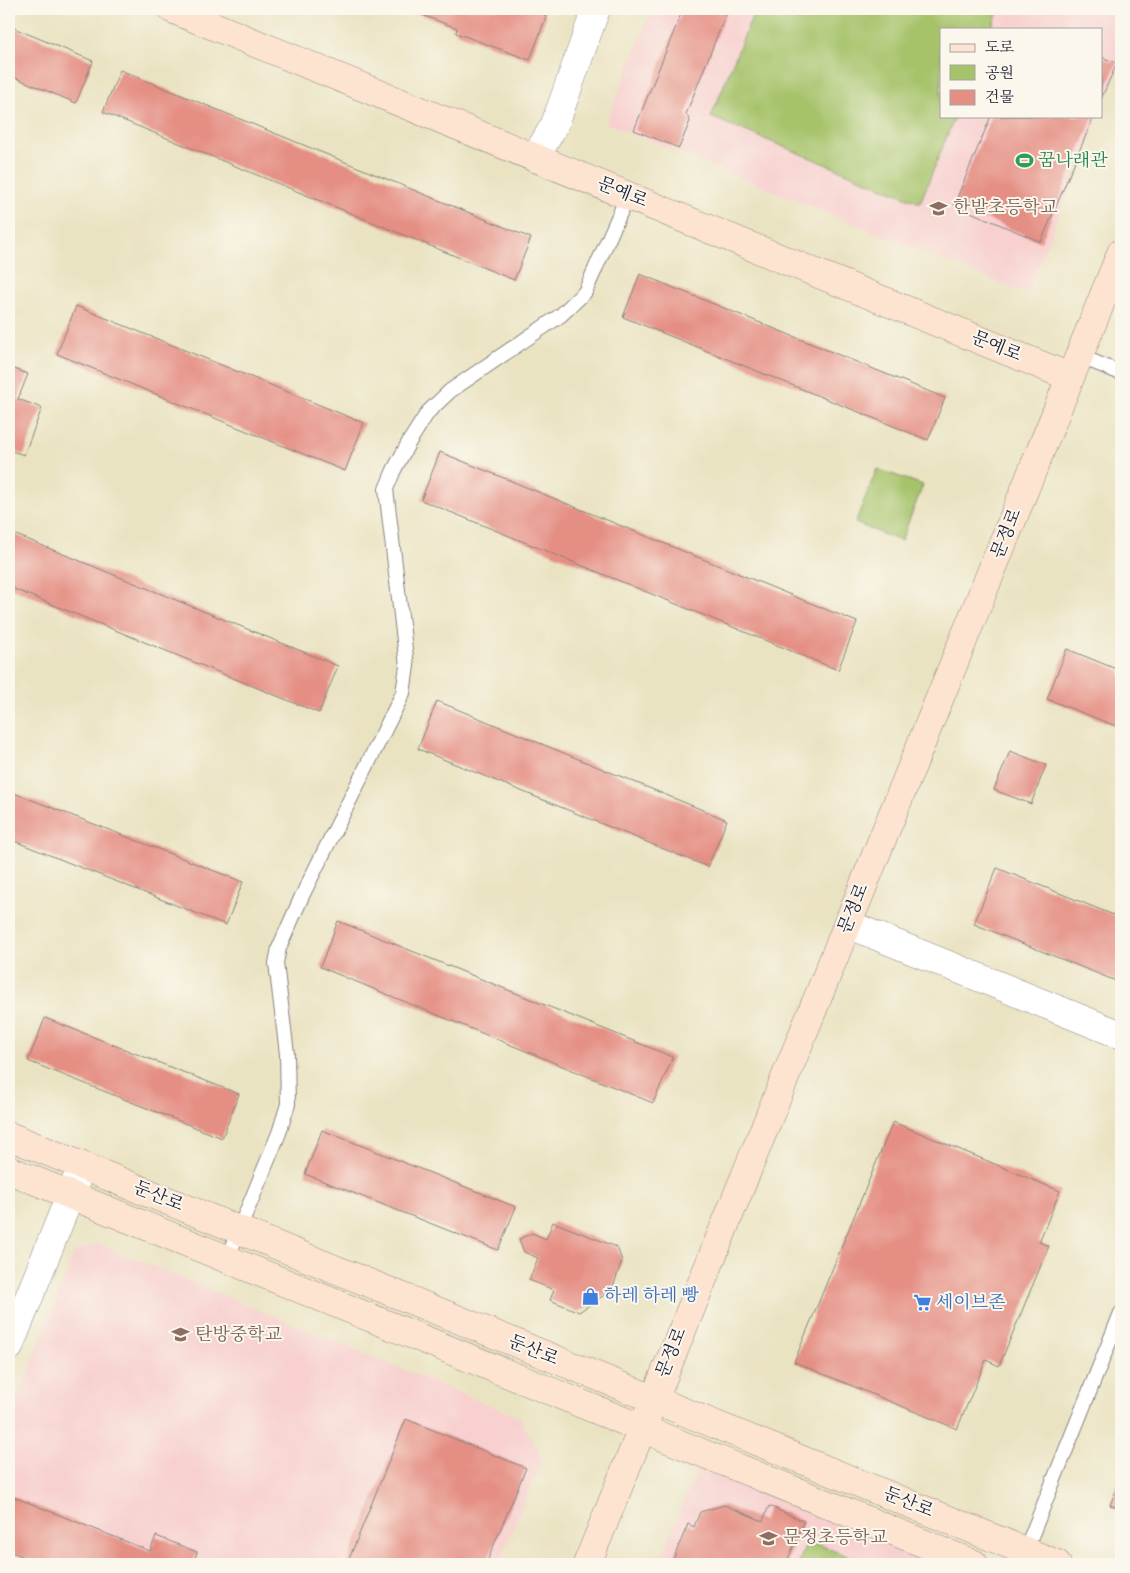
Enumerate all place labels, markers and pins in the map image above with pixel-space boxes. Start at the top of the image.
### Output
place label: 꿈나래관 [1038,150,1108,173]
sports icon: 꿈나래관 [1014,151,1034,171]
place label: 한밭초등학교 [953,197,1058,220]
school or university icon: 한밭초등학교 [929,198,949,218]
place label: 하레 하레 빵 [604,1285,699,1308]
shop icon: 하레 하레 빵 [580,1286,600,1306]
place label: 세이브존 [936,1292,1006,1315]
supermarket icon: 세이브존 [912,1293,932,1313]
place label: 탄방중학교 [195,1324,283,1347]
school or university icon: 탄방중학교 [171,1325,191,1345]
place label: 문정초등학교 [783,1527,888,1550]
school or university icon: 문정초등학교 [759,1528,779,1548]

